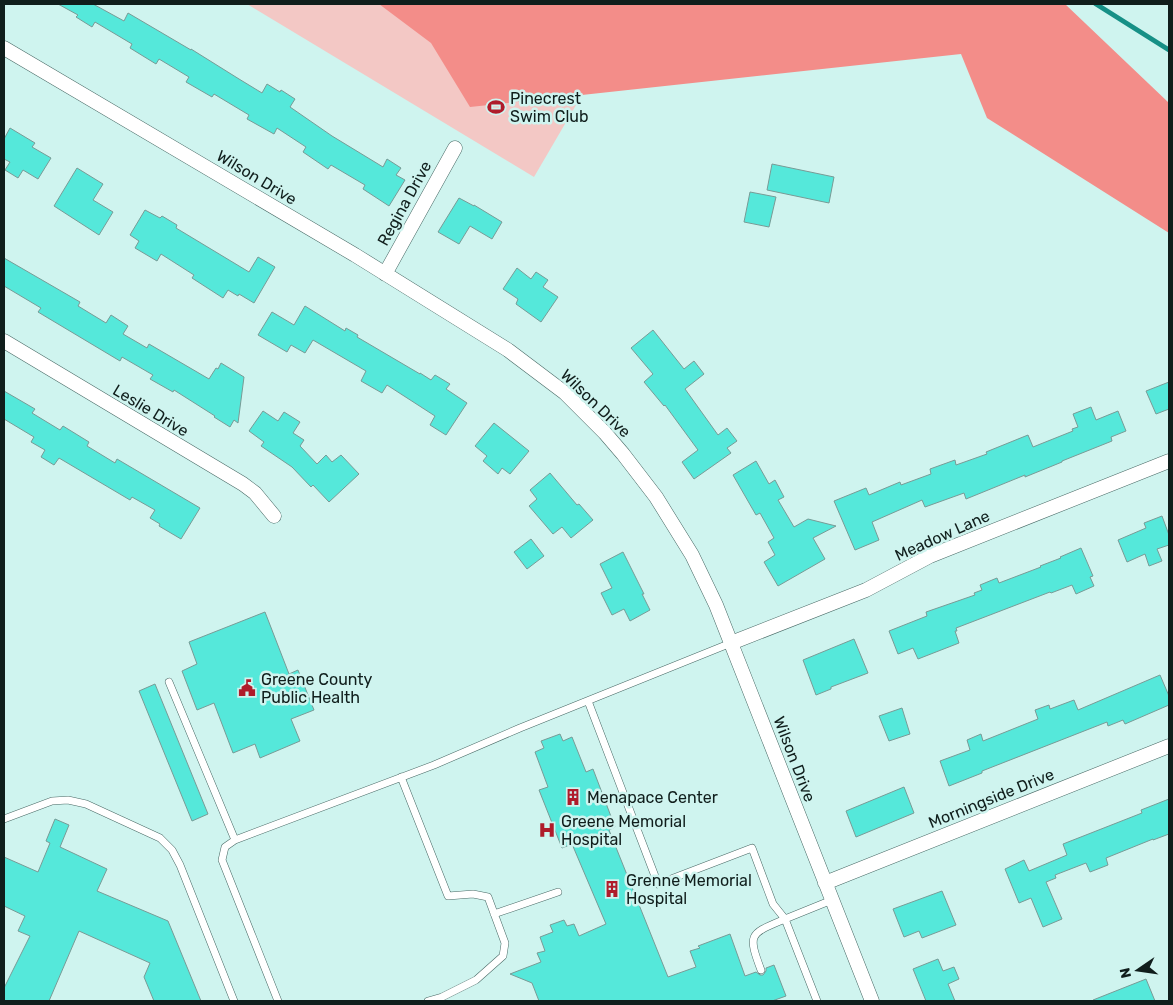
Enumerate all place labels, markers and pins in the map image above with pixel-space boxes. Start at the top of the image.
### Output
place label: Pinecrest Swim Club [510,89,589,126]
sports icon: Pinecrest Swim Club [486,97,506,117]
place label: Greene County Public Health [261,670,373,707]
public building icon: Greene County Public Health [237,678,257,698]
building icon: Menapace Center [563,787,583,807]
place label: Menapace Center [587,788,718,807]
place label: Greene Memorial Hospital [561,812,686,849]
hospital icon: Greene Memorial Hospital [537,820,557,840]
place label: Grenne Memorial Hospital [626,871,752,908]
building icon: Grenne Memorial Hospital [602,879,622,899]

